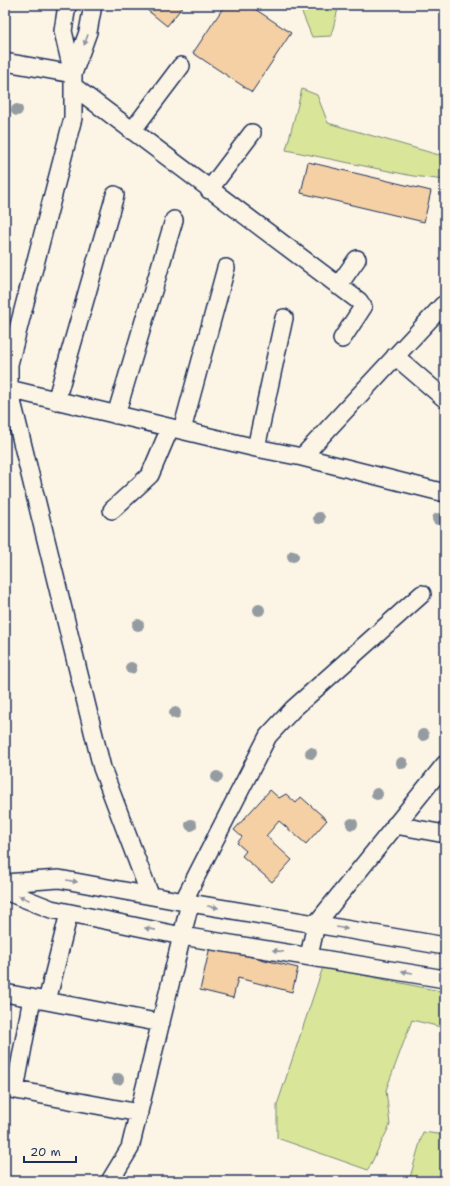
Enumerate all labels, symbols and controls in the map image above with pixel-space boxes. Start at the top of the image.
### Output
one-way arrow [82,35,88,47]
one-way arrow [66,878,78,884]
one-way arrow [18,895,30,901]
one-way arrow [207,904,219,910]
one-way arrow [144,926,156,932]
one-way arrow [335,926,348,932]
one-way arrow [272,948,284,954]
one-way arrow [400,969,413,975]
scale bar [24,1138,76,1164]
text: 20 m [30,1144,61,1160]

